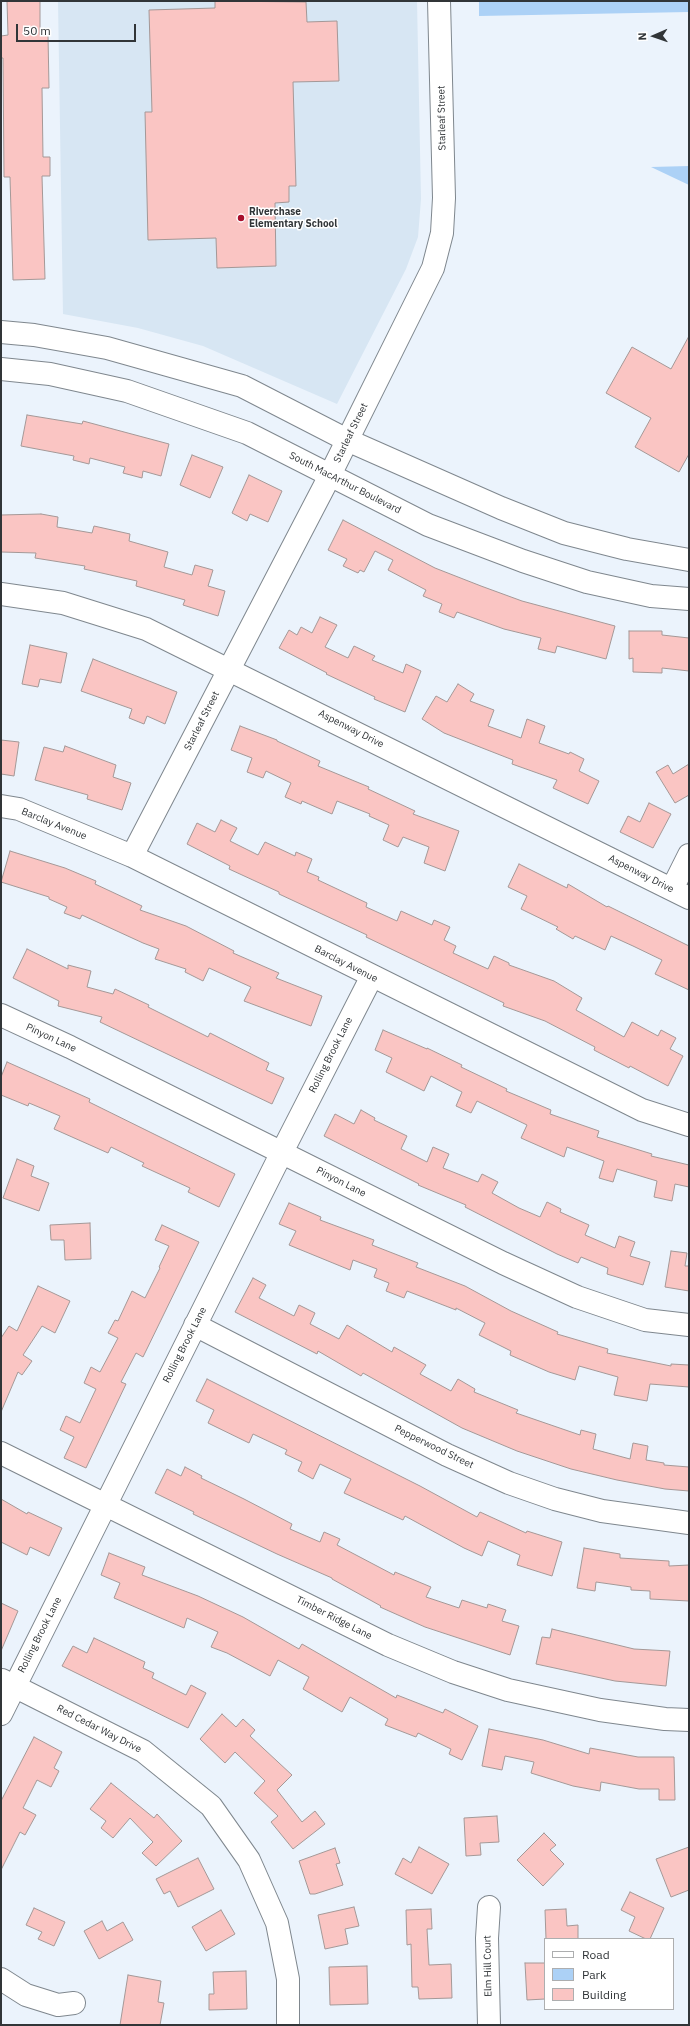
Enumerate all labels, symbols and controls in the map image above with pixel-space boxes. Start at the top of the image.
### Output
scale bar [18,16,138,42]
north arrow [634,16,674,56]
text: 50 m [23,23,51,38]
text: N [635,32,649,41]
street label: Starleaf Street [435,85,449,151]
place label: Riverchase Elementary School [249,206,337,230]
marker: Riverchase Elementary School [236,213,246,223]
street label: Starleaf Street [331,401,371,465]
street label: South MacArthur Boulevard [287,450,403,516]
street label: Starleaf Street [182,689,222,753]
street label: Aspenway Drive [316,707,386,751]
street label: Barclay Avenue [20,805,88,843]
street label: Aspenway Drive [606,852,676,896]
street label: Barclay Avenue [312,943,380,985]
street label: Rolling Brook Lane [307,1015,355,1095]
street label: Pinyon Lane [24,1021,78,1055]
street label: Pinyon Lane [314,1164,368,1200]
street label: Rolling Brook Lane [161,1305,209,1385]
street label: Pepperwood Street [392,1423,476,1471]
street label: Timber Ridge Lane [294,1594,374,1642]
street label: Rolling Brook Lane [16,1595,64,1675]
street label: Red Cedar Way Drive [55,1702,143,1756]
street label: Elm Hill Court [481,1935,495,1997]
legend [544,1938,674,2010]
text: Road [582,1947,610,1962]
text: Park [582,1967,606,1982]
text: Building [582,1987,626,2002]

